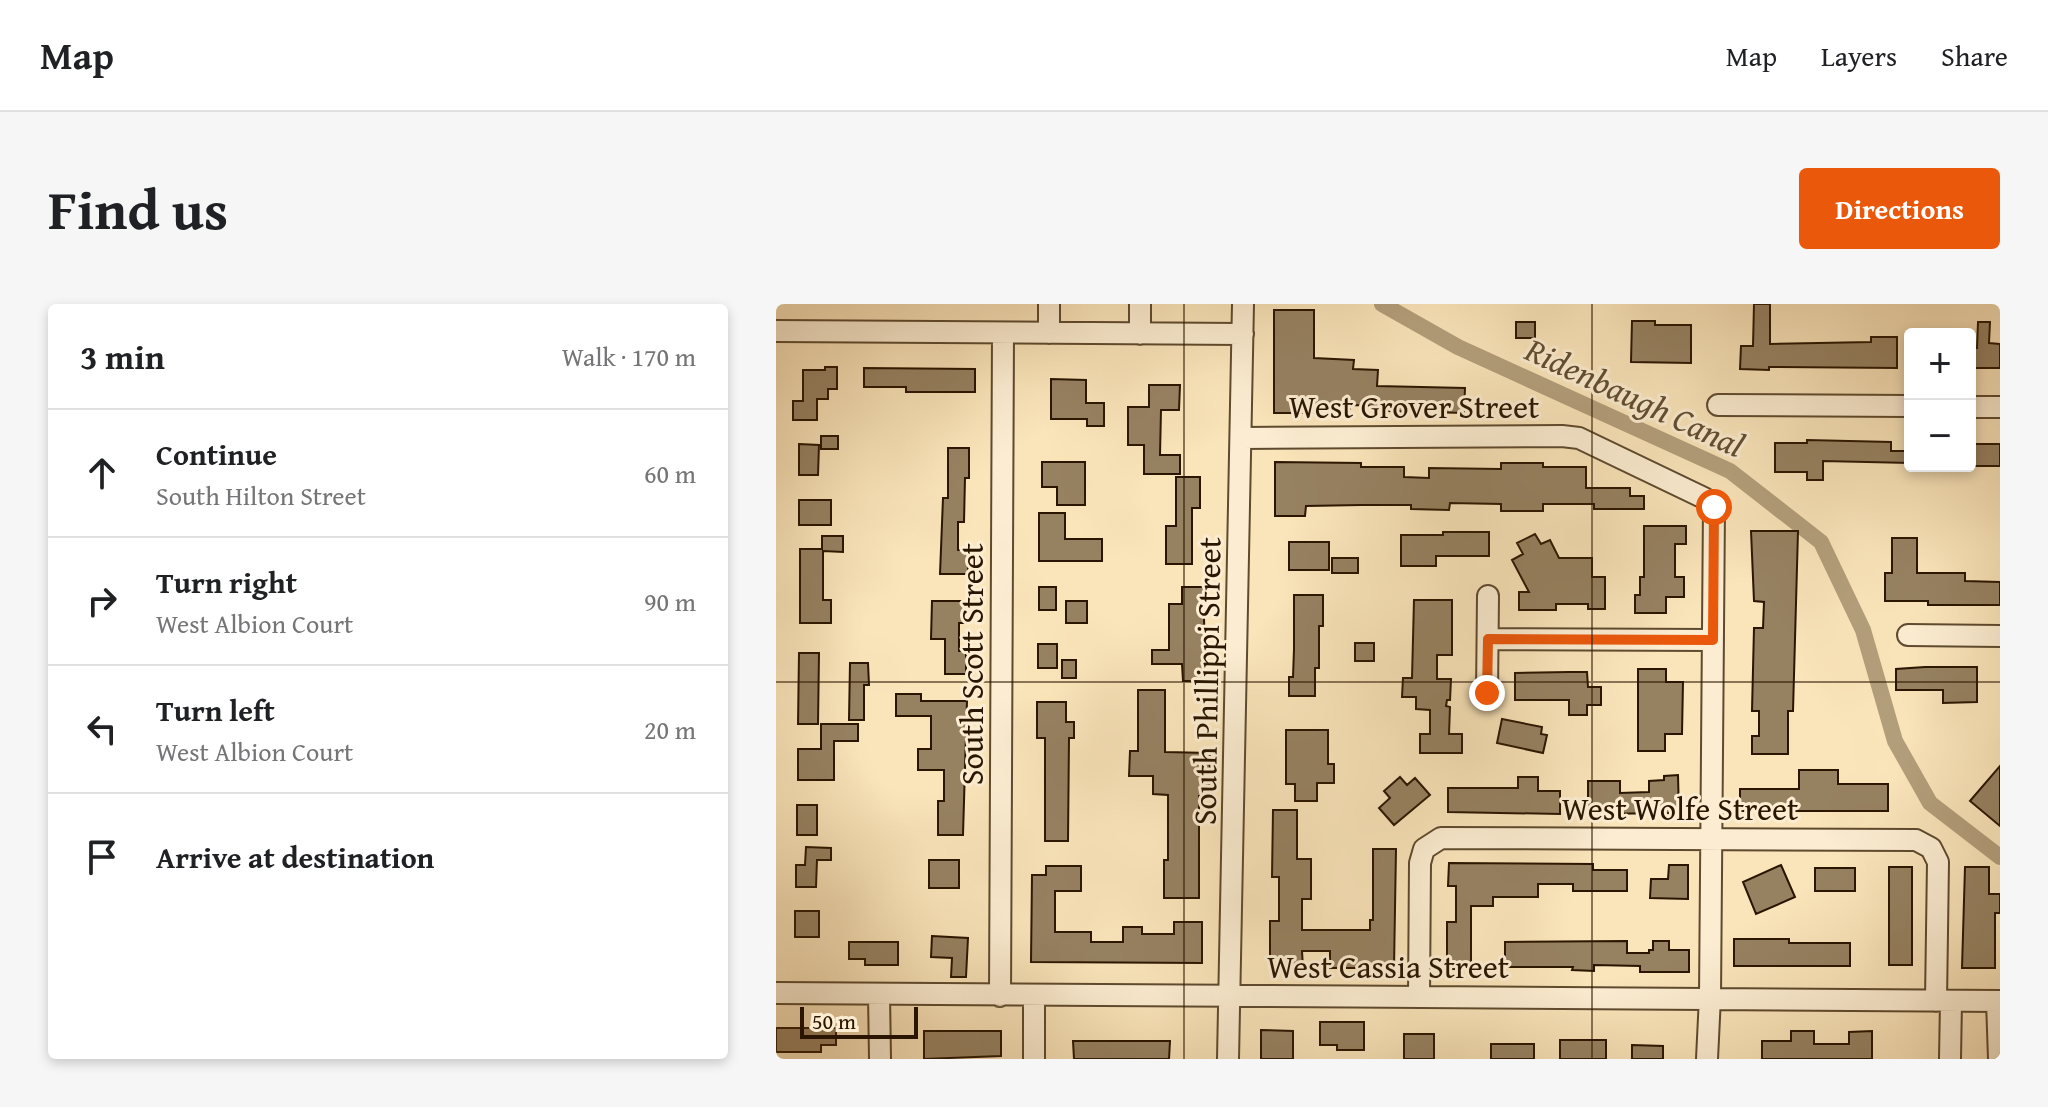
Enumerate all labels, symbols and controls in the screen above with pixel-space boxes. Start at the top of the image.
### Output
text: Map [40,27,114,83]
text: Map [1726,35,1777,76]
text: Layers [1821,35,1897,76]
text: Share [1941,35,2008,76]
text: Find us [48,167,228,250]
button: Directions [1799,168,2000,249]
water label: Ridenbaugh Canal [1517,324,1753,469]
map controls [1904,328,1976,472]
button: + [1904,328,1976,400]
text: 3 min [80,332,165,381]
text: Walk · 170 m [562,337,696,376]
street label: West Grover Street [1289,383,1539,430]
button: − [1904,400,1976,472]
text: Continue [156,432,277,476]
icon: ahead [80,451,124,495]
text: 60 m [644,454,696,493]
text: South Hilton Street [156,476,366,515]
route start [1696,489,1732,525]
street label: South Phillippi Street [1180,537,1233,825]
street label: South Scott Street [948,543,995,785]
text: Turn right [156,560,297,604]
icon: right [80,579,124,623]
text: 90 m [644,582,696,621]
text: West Albion Court [156,604,353,643]
route end [1469,675,1505,711]
text: Turn left [156,688,275,732]
icon: left [80,707,124,751]
text: 20 m [644,710,696,749]
text: West Albion Court [156,732,353,771]
street label: West Wolfe Street [1562,785,1798,832]
icon: arrive [80,835,124,879]
text: Arrive at destination [156,835,434,879]
street label: West Cassia Street [1267,943,1509,990]
scale bar [800,1003,918,1039]
text: 50 m [812,1005,856,1037]

